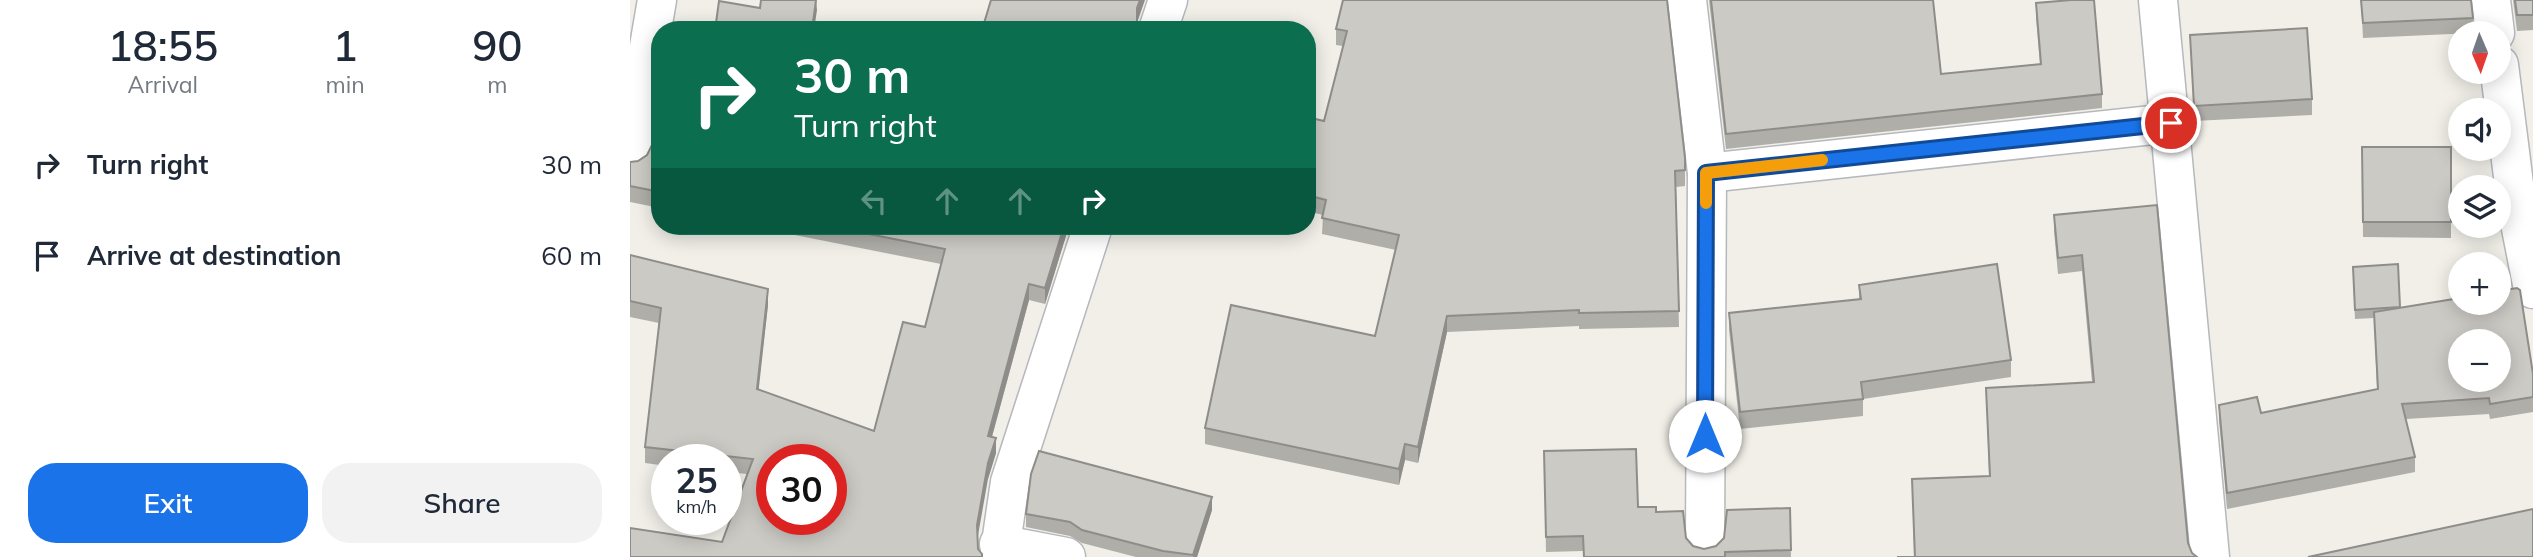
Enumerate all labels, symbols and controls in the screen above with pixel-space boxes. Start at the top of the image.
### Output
text: 18:55 [107,19,218,72]
text: 1 [333,19,358,72]
text: 90 [472,19,523,72]
north arrow [2448,21,2511,84]
map controls [2448,21,2511,392]
text: 30 m [794,44,910,105]
icon: right [679,49,770,140]
text: Arrival [128,70,198,99]
text: min [326,70,365,99]
text: m [487,70,507,99]
pin [2141,93,2201,153]
button: sound [2448,98,2511,161]
icon: arrive [2152,104,2190,142]
text: Turn right [794,105,937,145]
icon: right [28,146,66,184]
text: Turn right [87,148,208,181]
text: 30 m [541,148,602,181]
button: layers [2448,175,2511,238]
icon: left [855,182,893,220]
icon: ahead [928,182,966,220]
icon: ahead [1001,182,1039,220]
icon: right [1074,182,1112,220]
icon: arrive [28,237,66,275]
text: Arrive at destination [87,239,342,272]
text: 60 m [541,239,602,272]
button: + [2448,252,2511,315]
button: − [2448,329,2511,392]
position arrow [1668,399,1742,473]
speed limit sign: 30 [756,444,847,535]
text: 25 [675,458,718,502]
button: Exit [28,463,308,543]
button: Share [322,463,602,543]
text: km/h [676,495,717,518]

